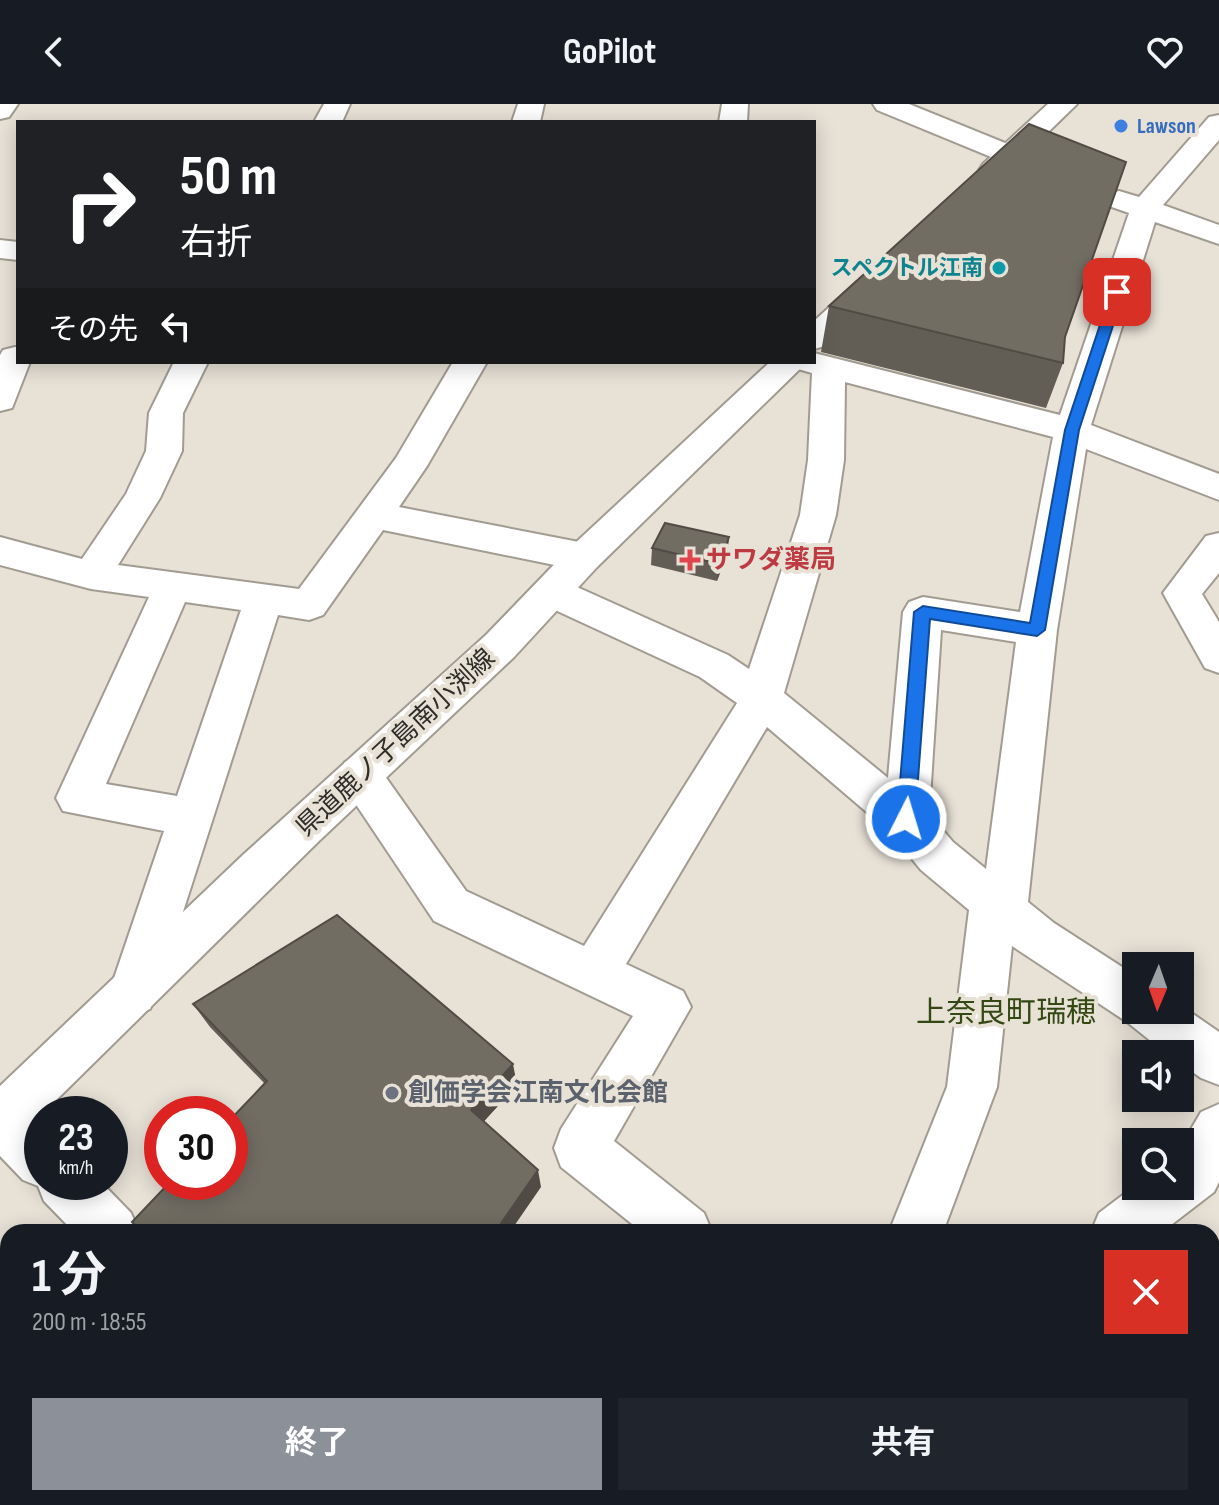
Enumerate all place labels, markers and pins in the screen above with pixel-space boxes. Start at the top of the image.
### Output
place label: Lawson [1137,113,1196,140]
marker: Lawson [1112,117,1130,135]
place label: スペクトル江南 [831,255,983,282]
pin [1083,258,1151,326]
marker: スペクトル江南 [990,259,1008,277]
place label: サワダ薬局 [706,545,836,576]
marker: サワダ薬局 [681,551,699,569]
place label: 創価学会江南文化会館 [408,1078,668,1109]
marker: 創価学会江南文化会館 [383,1084,401,1102]

